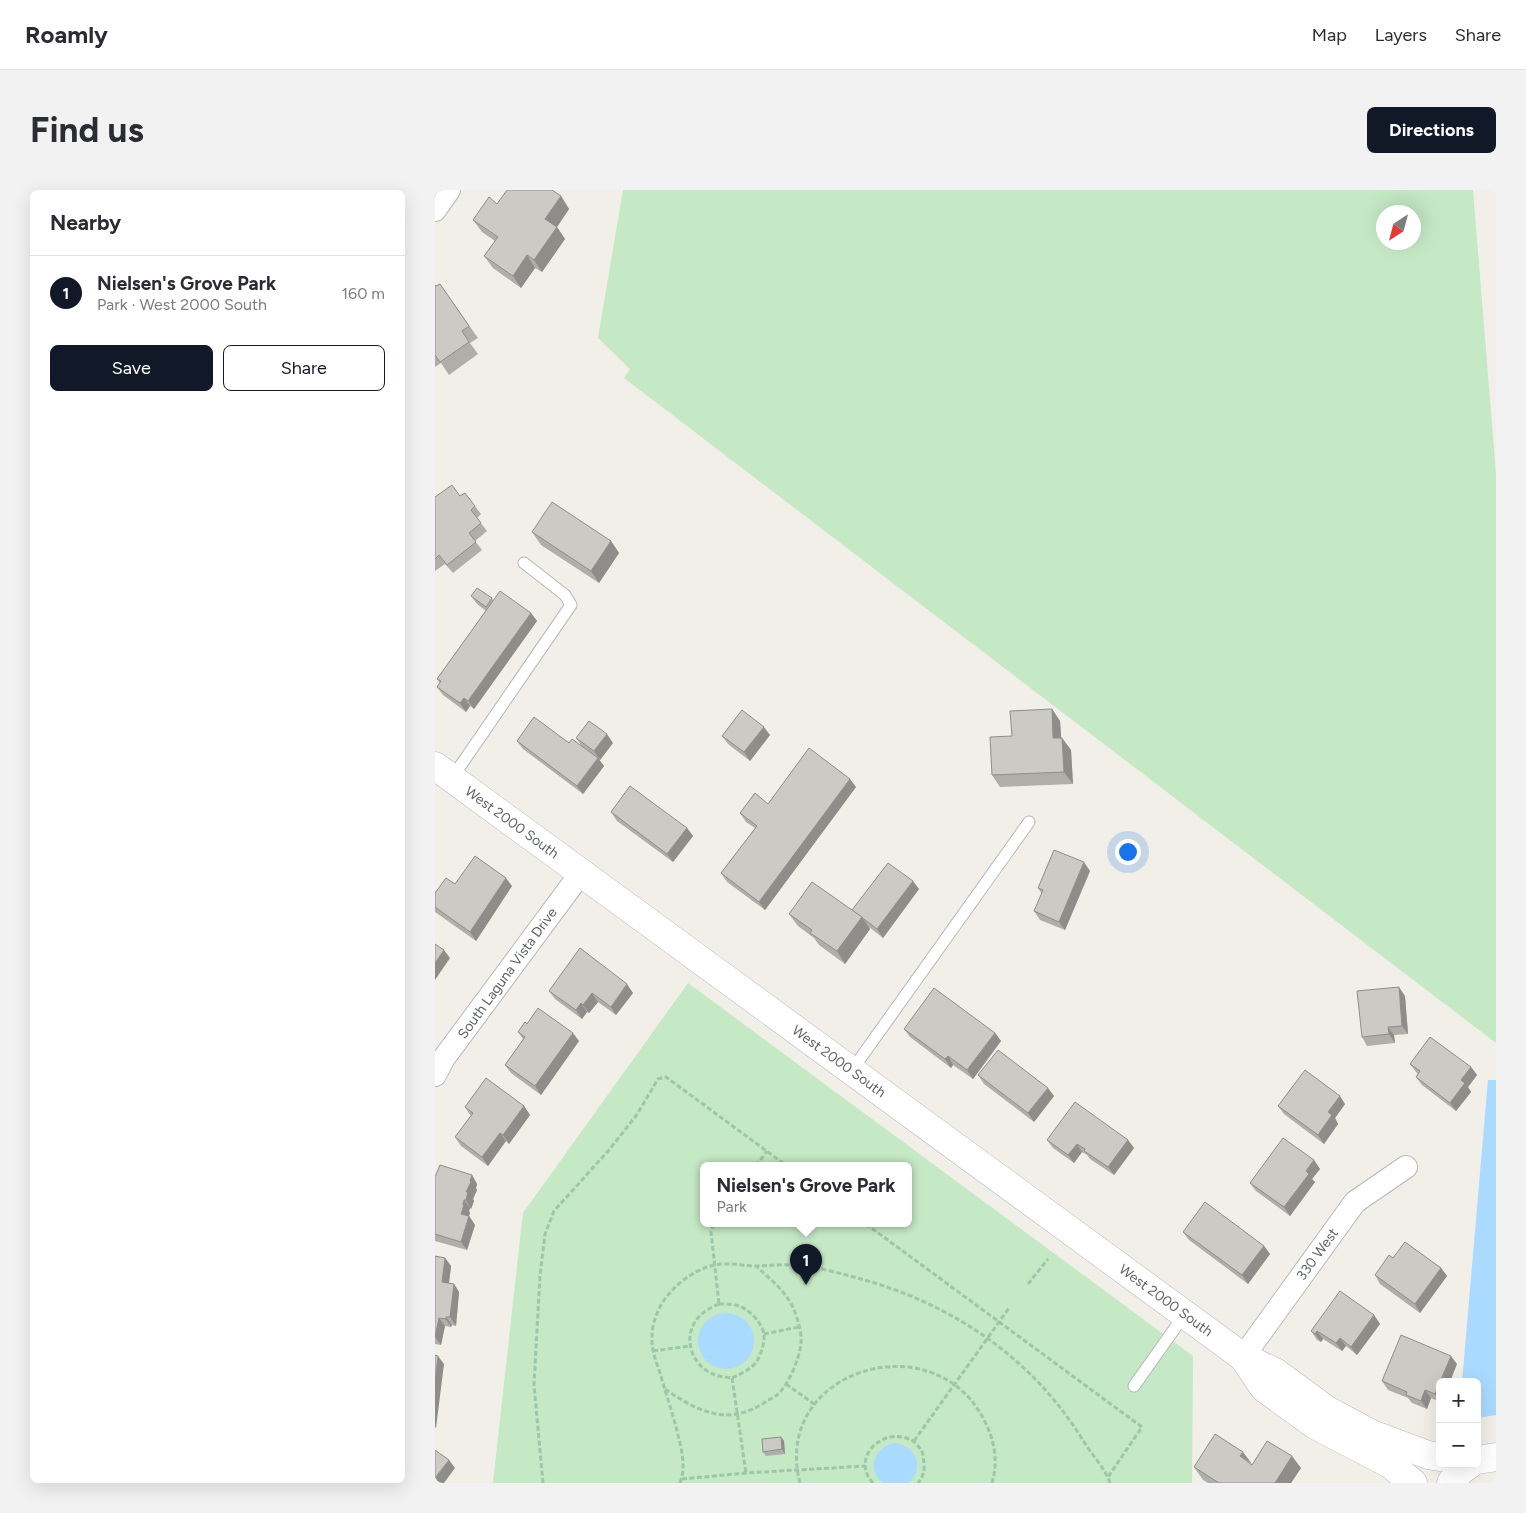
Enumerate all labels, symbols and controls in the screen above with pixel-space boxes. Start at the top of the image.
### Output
text: Roamly [25,20,108,49]
text: Map [1312,24,1347,46]
text: Layers [1375,24,1427,46]
text: Share [1455,24,1501,46]
button: Directions [1367,107,1496,153]
text: Find us [30,109,144,151]
north arrow [1376,205,1421,250]
text: Nearby [50,210,121,235]
text: Nielsen's Grove Park [97,272,276,295]
text: 1 [63,284,69,303]
text: 160 m [342,284,385,303]
text: Park · West 2000 South [97,295,267,314]
button: Save [50,345,213,391]
button: Share [223,345,385,391]
street label: West 2000 South [462,783,562,862]
your location [1115,839,1141,865]
street label: South Laguna Vista Drive [454,904,561,1042]
street label: West 2000 South [789,1022,889,1101]
popup [700,1162,912,1227]
text: Nielsen's Grove Park [716,1174,896,1197]
text: Park [716,1197,747,1216]
street label: 330 West [1293,1225,1342,1284]
pin: 1 [790,1244,822,1285]
street label: West 2000 South [1116,1261,1216,1340]
map controls [1436,1378,1481,1468]
button: + [1436,1378,1481,1423]
button: − [1436,1423,1481,1468]

